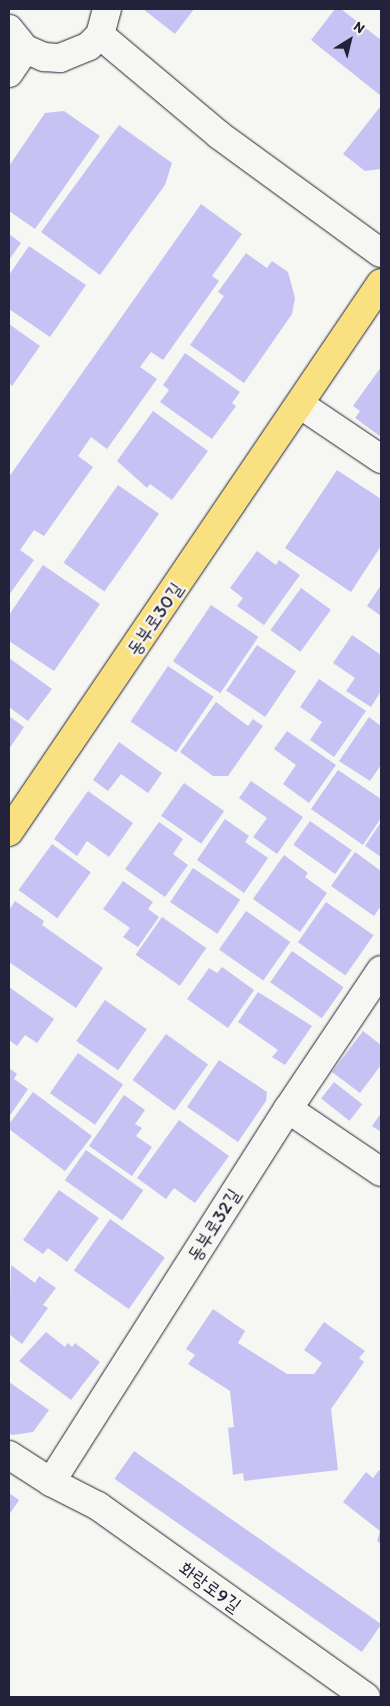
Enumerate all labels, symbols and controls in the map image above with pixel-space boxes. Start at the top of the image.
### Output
north arrow [325,15,375,65]
text: N [350,18,368,37]
street label: 동부로30길 [122,578,188,660]
street label: 동부로32길 [183,1184,245,1266]
street label: 화랑로9길 [175,1557,245,1617]

